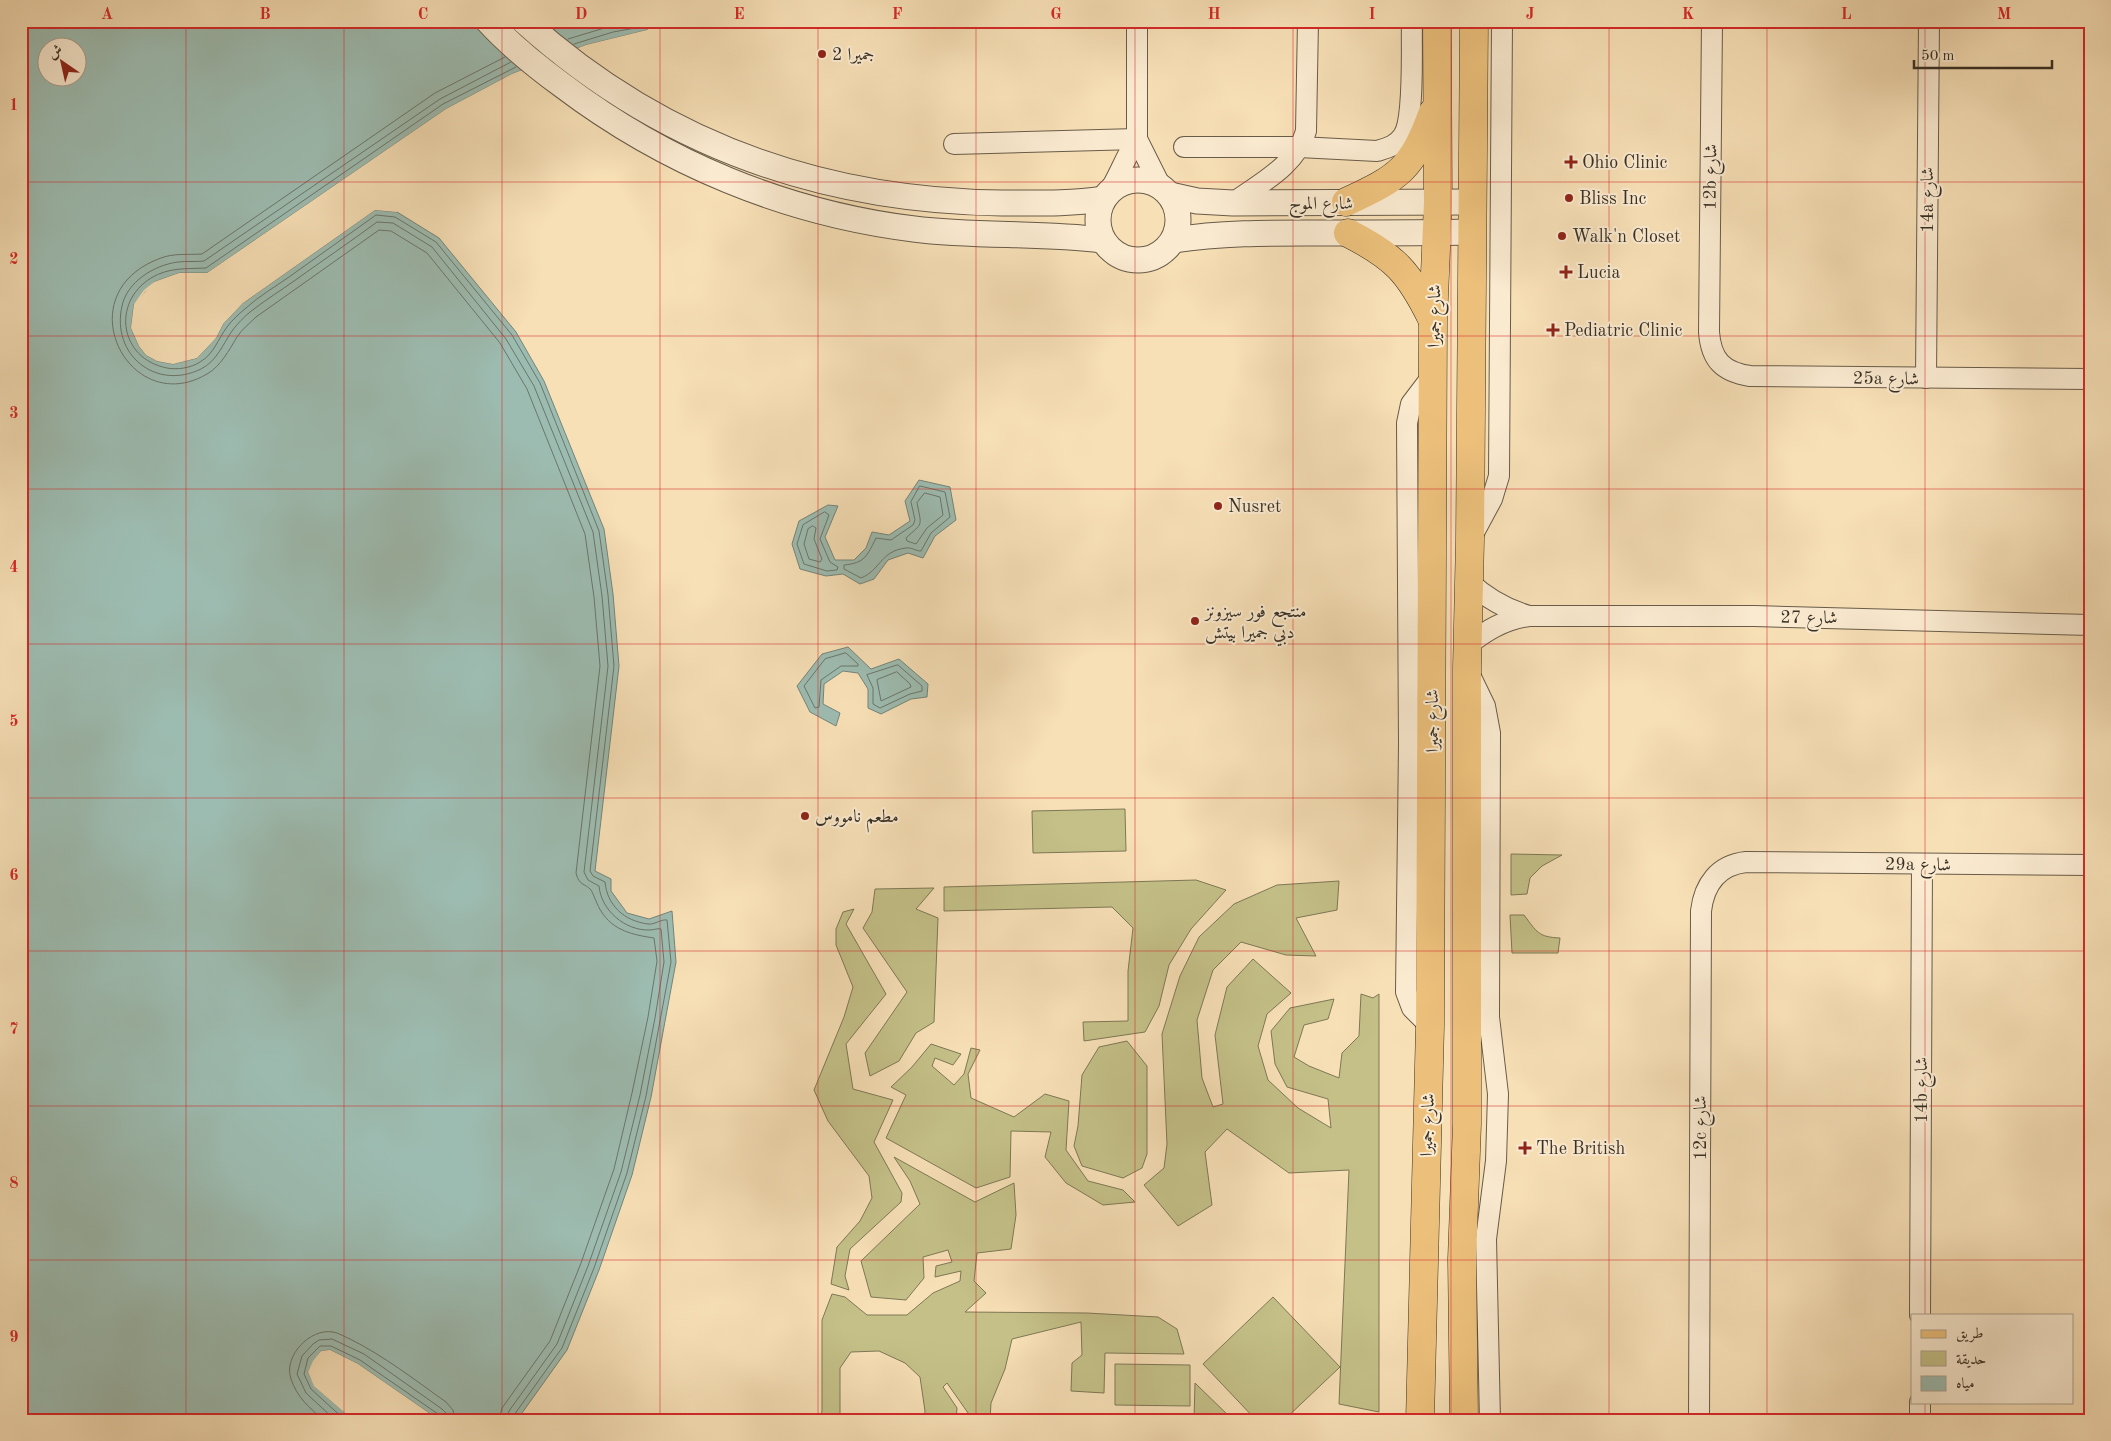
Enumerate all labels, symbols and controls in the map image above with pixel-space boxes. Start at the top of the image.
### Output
text: A [101,7,113,23]
text: B [259,7,271,23]
text: C [418,7,428,23]
text: D [575,7,587,23]
text: E [733,7,745,23]
text: F [892,7,903,23]
text: G [1050,7,1062,23]
text: H [1207,7,1221,23]
text: I [1368,7,1376,23]
text: J [1526,7,1535,23]
text: K [1682,7,1694,23]
text: L [1841,7,1852,23]
text: M [1997,7,2011,23]
north arrow [38,38,88,88]
scale bar [1914,38,2051,70]
text: ش [46,42,65,62]
place label: جميرا 2 [832,46,874,65]
marker: جميرا 2 [816,48,828,60]
text: 50 m [1921,49,1955,64]
text: 1 [9,98,19,114]
street label: 12b شارع [1701,144,1726,210]
place label: Ohio Clinic [1582,154,1668,172]
marker: Ohio Clinic [1564,155,1578,169]
street label: 14a شارع [1919,167,1942,233]
place label: Bliss Inc [1579,190,1647,208]
marker: Bliss Inc [1563,192,1575,204]
street label: شارع الموج [1289,195,1353,219]
place label: Walk'n Closet [1572,228,1680,246]
marker: Walk'n Closet [1556,230,1568,242]
text: 2 [9,252,19,268]
place label: Lucia [1577,264,1620,282]
marker: Lucia [1559,265,1573,279]
street label: شارع جميرا [1425,284,1450,348]
place label: Pediatric Clinic [1564,322,1683,340]
marker: Pediatric Clinic [1546,323,1560,337]
street label: 25a شارع [1853,369,1919,394]
text: 3 [9,406,19,422]
place label: Nusret [1228,498,1281,516]
marker: Nusret [1212,500,1224,512]
text: 4 [9,560,19,576]
place label: منتجع فور سيزونز دبي جميرا بيتش [1203,603,1307,647]
street label: شارع 27 [1780,609,1838,632]
marker: منتجع فور سيزونز دبي جميرا بيتش [1189,615,1201,627]
street label: شارع جميرا [1424,689,1447,753]
text: 5 [9,714,19,730]
place label: مطعم نامووس [815,808,899,833]
marker: مطعم نامووس [799,810,811,822]
street label: 29a شارع [1885,855,1951,880]
text: 6 [9,868,19,884]
text: 7 [9,1022,19,1038]
street label: 14b شارع [1913,1057,1936,1123]
street label: شارع جميرا [1418,1093,1443,1157]
street label: 12c شارع [1692,1095,1715,1161]
place label: The British [1536,1140,1626,1158]
marker: The British [1518,1141,1532,1155]
text: 8 [9,1176,19,1192]
legend [1911,1314,2074,1404]
text: طريق [1956,1327,1983,1343]
text: 9 [9,1330,19,1346]
text: حديقة [1956,1353,1986,1368]
text: مياه [1956,1377,1974,1392]

